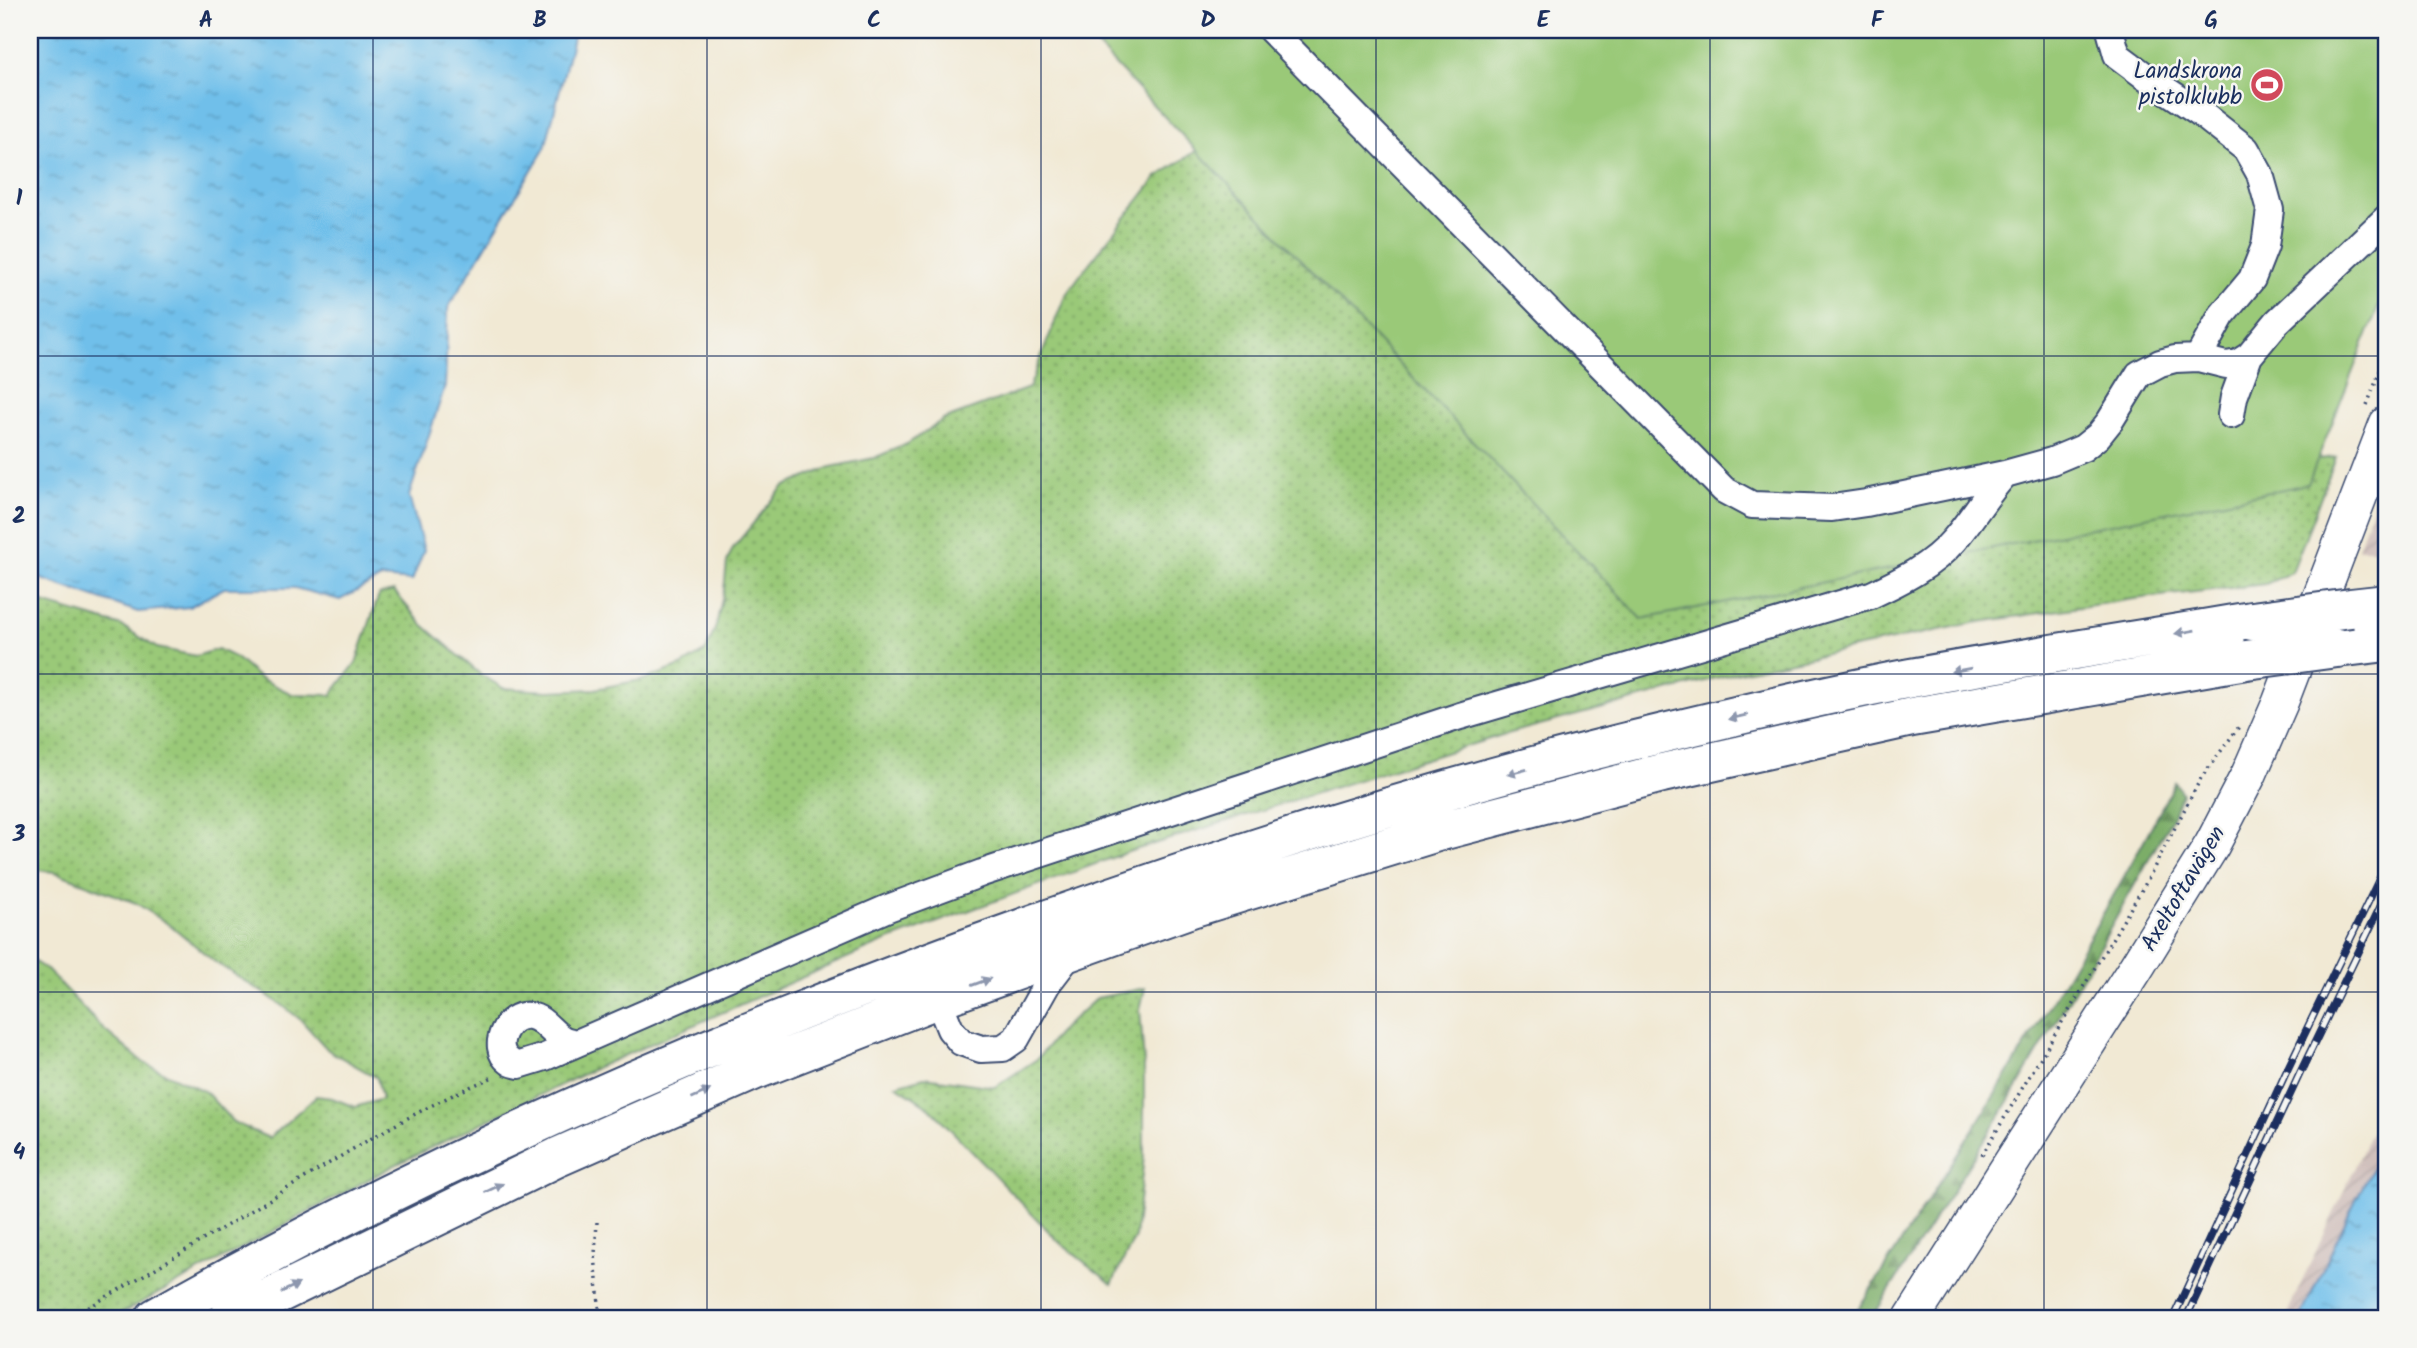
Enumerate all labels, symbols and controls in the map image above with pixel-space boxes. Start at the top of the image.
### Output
text: A [199,3,213,39]
text: B [533,3,547,39]
text: C [867,3,881,39]
text: D [1200,3,1216,39]
text: E [1537,3,1551,39]
text: F [1871,3,1885,39]
text: G [2204,3,2218,39]
place label: Landskrona pistolklubb [2133,54,2242,116]
sports icon: Landskrona pistolklubb [2248,66,2286,104]
text: 1 [16,181,23,217]
text: 2 [12,499,26,535]
one-way arrow [2174,627,2196,638]
one-way arrow [1950,665,1972,676]
one-way arrow [1727,711,1749,722]
one-way arrow [1506,767,1528,778]
text: 3 [12,817,26,853]
street label: Axeltoftavägen [2132,819,2236,959]
one-way arrow [970,977,991,988]
one-way arrow [691,1088,712,1099]
text: 4 [13,1135,26,1171]
one-way arrow [484,1182,504,1193]
one-way arrow [280,1282,300,1293]

